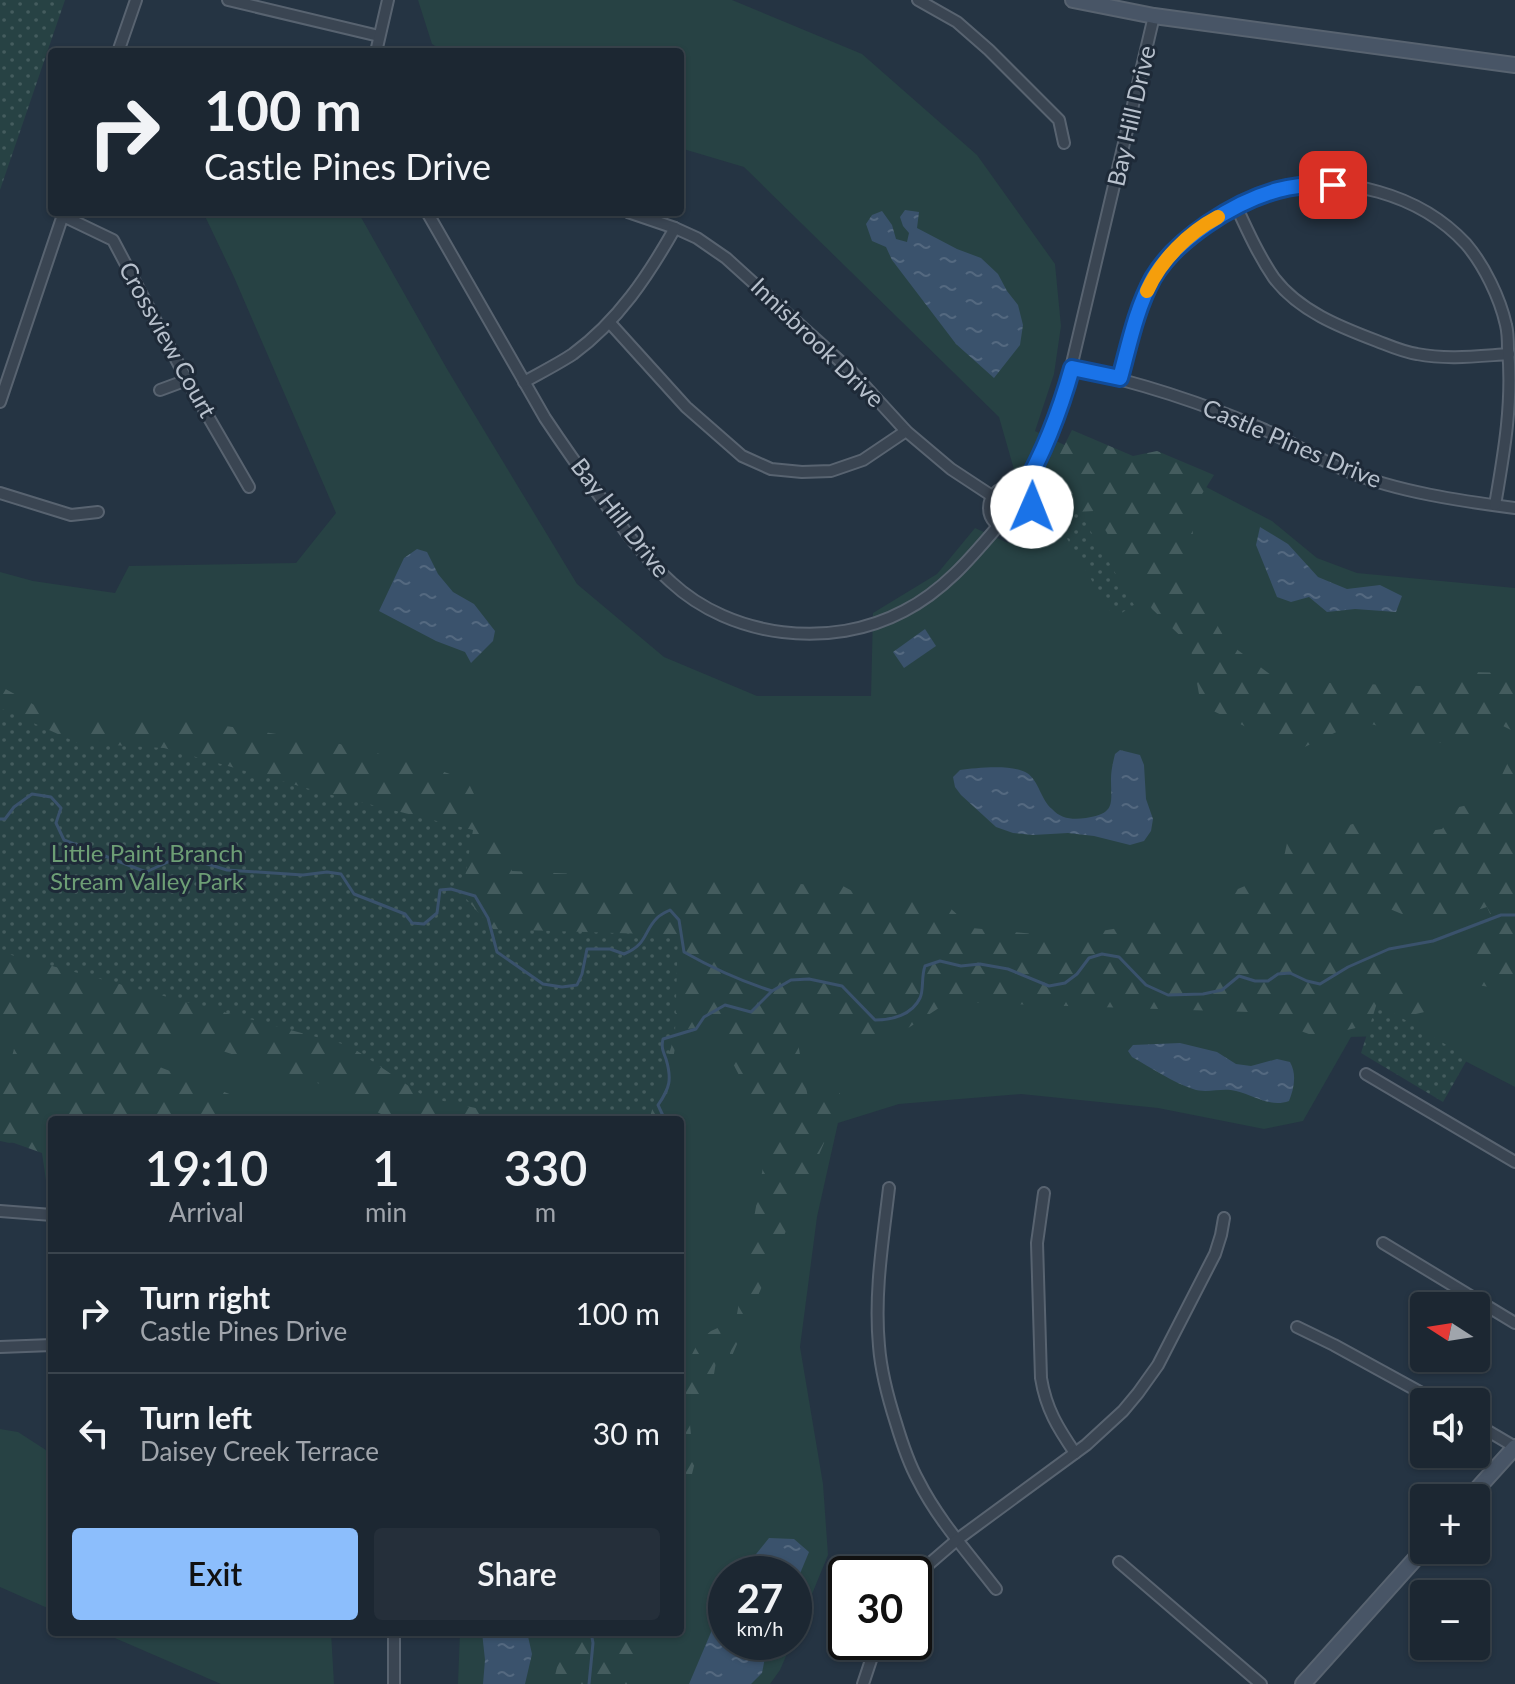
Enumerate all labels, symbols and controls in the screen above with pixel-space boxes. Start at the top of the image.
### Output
street label: Bay Hill Drive [1100,42,1161,189]
text: 100 m [204,76,362,143]
icon: right [72,80,176,184]
text: Castle Pines Drive [204,144,491,188]
pin [1299,151,1367,219]
icon: arrive [1311,163,1355,207]
street label: Crossview Court [114,256,223,423]
street label: Innisbrook Drive [745,271,891,413]
street label: Castle Pines Drive [1199,392,1386,493]
street label: Bay Hill Drive [566,452,677,583]
position arrow [990,465,1074,549]
park label: Little Paint Branch Stream Valley Park [50,838,245,895]
text: 19:10 [145,1139,268,1196]
text: 1 [372,1139,400,1196]
text: 330 [504,1139,587,1196]
text: Arrival [169,1196,244,1228]
text: min [365,1196,407,1228]
text: m [535,1196,556,1228]
text: Turn right [140,1279,270,1315]
icon: right [72,1291,116,1335]
north arrow [1410,1292,1490,1372]
map controls [1410,1292,1490,1660]
text: 100 m [575,1295,660,1331]
text: Castle Pines Drive [140,1315,347,1347]
button: sound [1410,1388,1490,1468]
text: Turn left [140,1399,252,1435]
icon: left [72,1411,116,1455]
text: 30 m [593,1415,660,1451]
text: Daisey Creek Terrace [140,1435,379,1467]
button: + [1410,1484,1490,1564]
button: Exit [72,1528,358,1620]
button: Share [374,1528,660,1620]
speed limit sign: 30 [828,1556,932,1660]
text: 27 [737,1574,783,1622]
button: − [1410,1580,1490,1660]
text: km/h [737,1616,783,1640]

